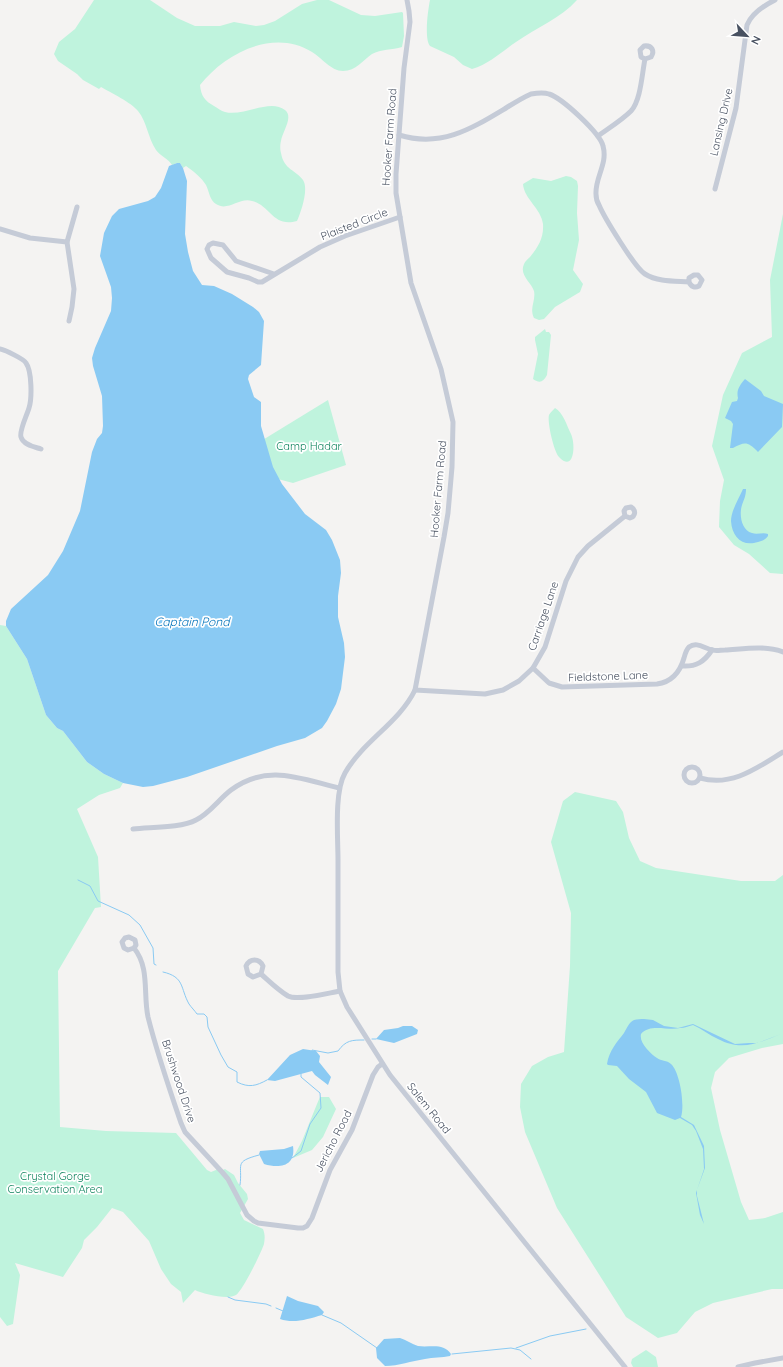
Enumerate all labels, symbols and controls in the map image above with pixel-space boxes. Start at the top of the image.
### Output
north arrow [727,16,767,56]
text: N [748,34,764,47]
street label: Lansing Drive [706,87,736,157]
street label: Hooker Farm Road [379,88,399,186]
street label: Plaisted Circle [318,205,390,243]
park label: Camp Hadar [276,439,343,453]
street label: Hooker Farm Road [427,440,449,538]
street label: Carriage Lane [525,580,561,652]
water label: Captain Pond [155,614,231,629]
street label: Fieldstone Lane [568,668,648,684]
street label: Brushwood Drive [159,1038,199,1124]
street label: Salem Road [404,1080,454,1136]
street label: Jericho Road [311,1108,355,1174]
park label: Crystal Gorge Conservation Area [8,1169,102,1196]

